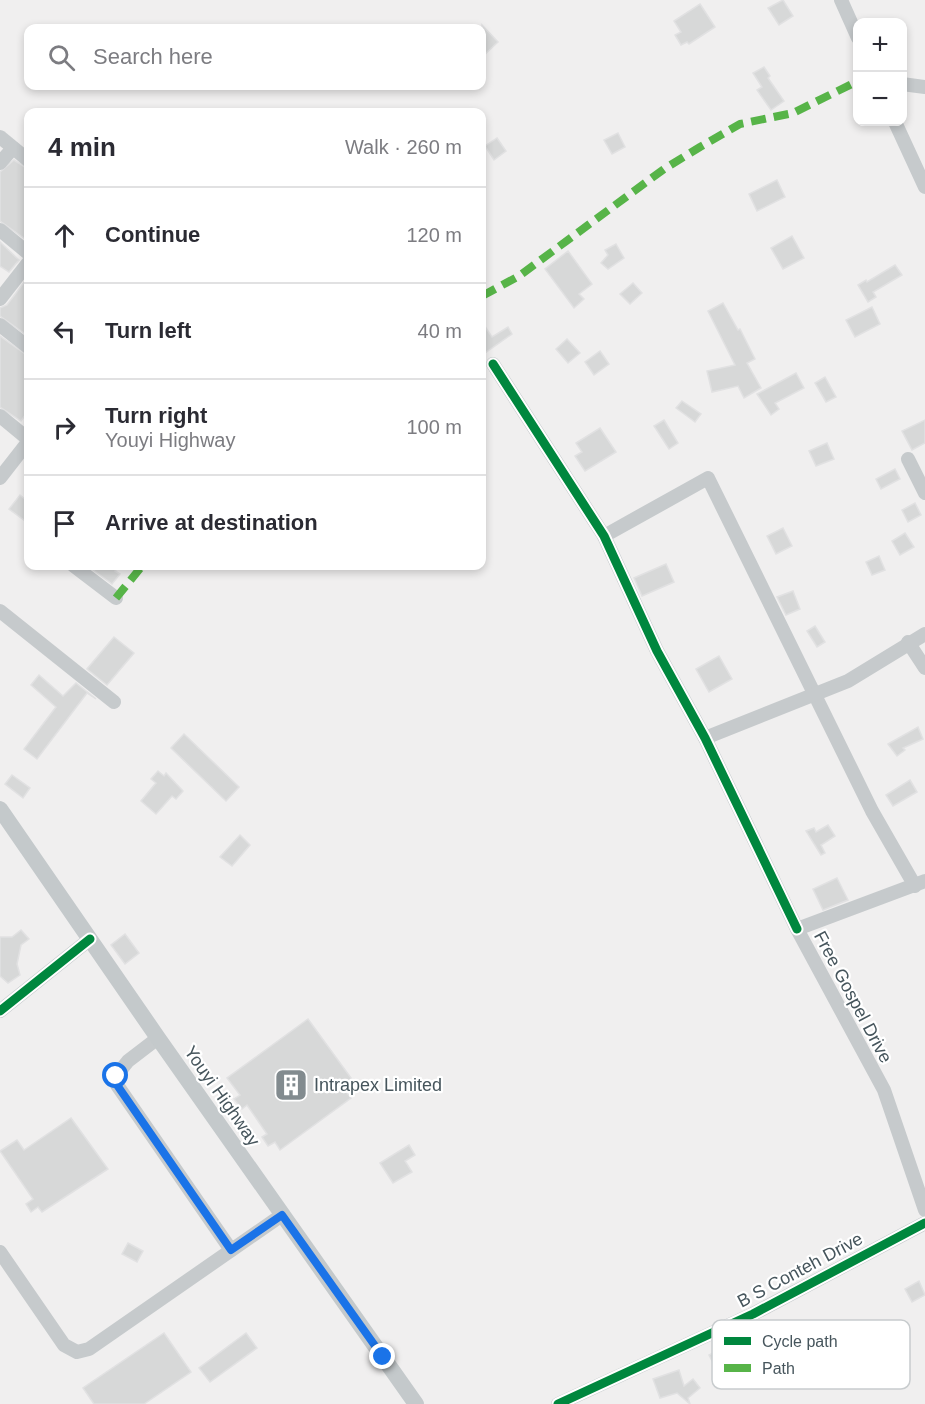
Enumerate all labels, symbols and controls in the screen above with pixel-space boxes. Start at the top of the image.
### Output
map controls [853,18,907,126]
button: + [853,18,907,72]
search box [24,24,486,90]
icon: search [45,41,78,74]
text: Search here [93,44,213,69]
button: − [853,72,907,126]
text: 4 min [48,132,116,162]
text: Walk · 260 m [345,136,462,158]
icon: ahead [48,219,81,252]
text: Continue [105,222,200,247]
text: 120 m [406,224,462,246]
icon: left [48,315,81,348]
text: Turn left [105,318,191,343]
text: 40 m [418,320,462,342]
text: Turn right [105,403,207,428]
icon: right [48,411,81,444]
text: 100 m [406,416,462,438]
text: Youyi Highway [105,429,235,451]
icon: arrive [48,507,81,540]
text: Arrive at destination [105,510,318,535]
street label: Free Gospel Drive [810,928,896,1066]
street label: Youyi Highway [180,1042,264,1150]
route start [102,1062,128,1088]
building icon: Intrapex Limited [273,1067,309,1103]
place label: Intrapex Limited [314,1075,442,1095]
street label: B S Conteh Drive [734,1229,866,1311]
legend [712,1320,910,1389]
text: Cycle path [762,1333,838,1350]
route end [369,1343,395,1369]
text: Path [762,1360,795,1377]

